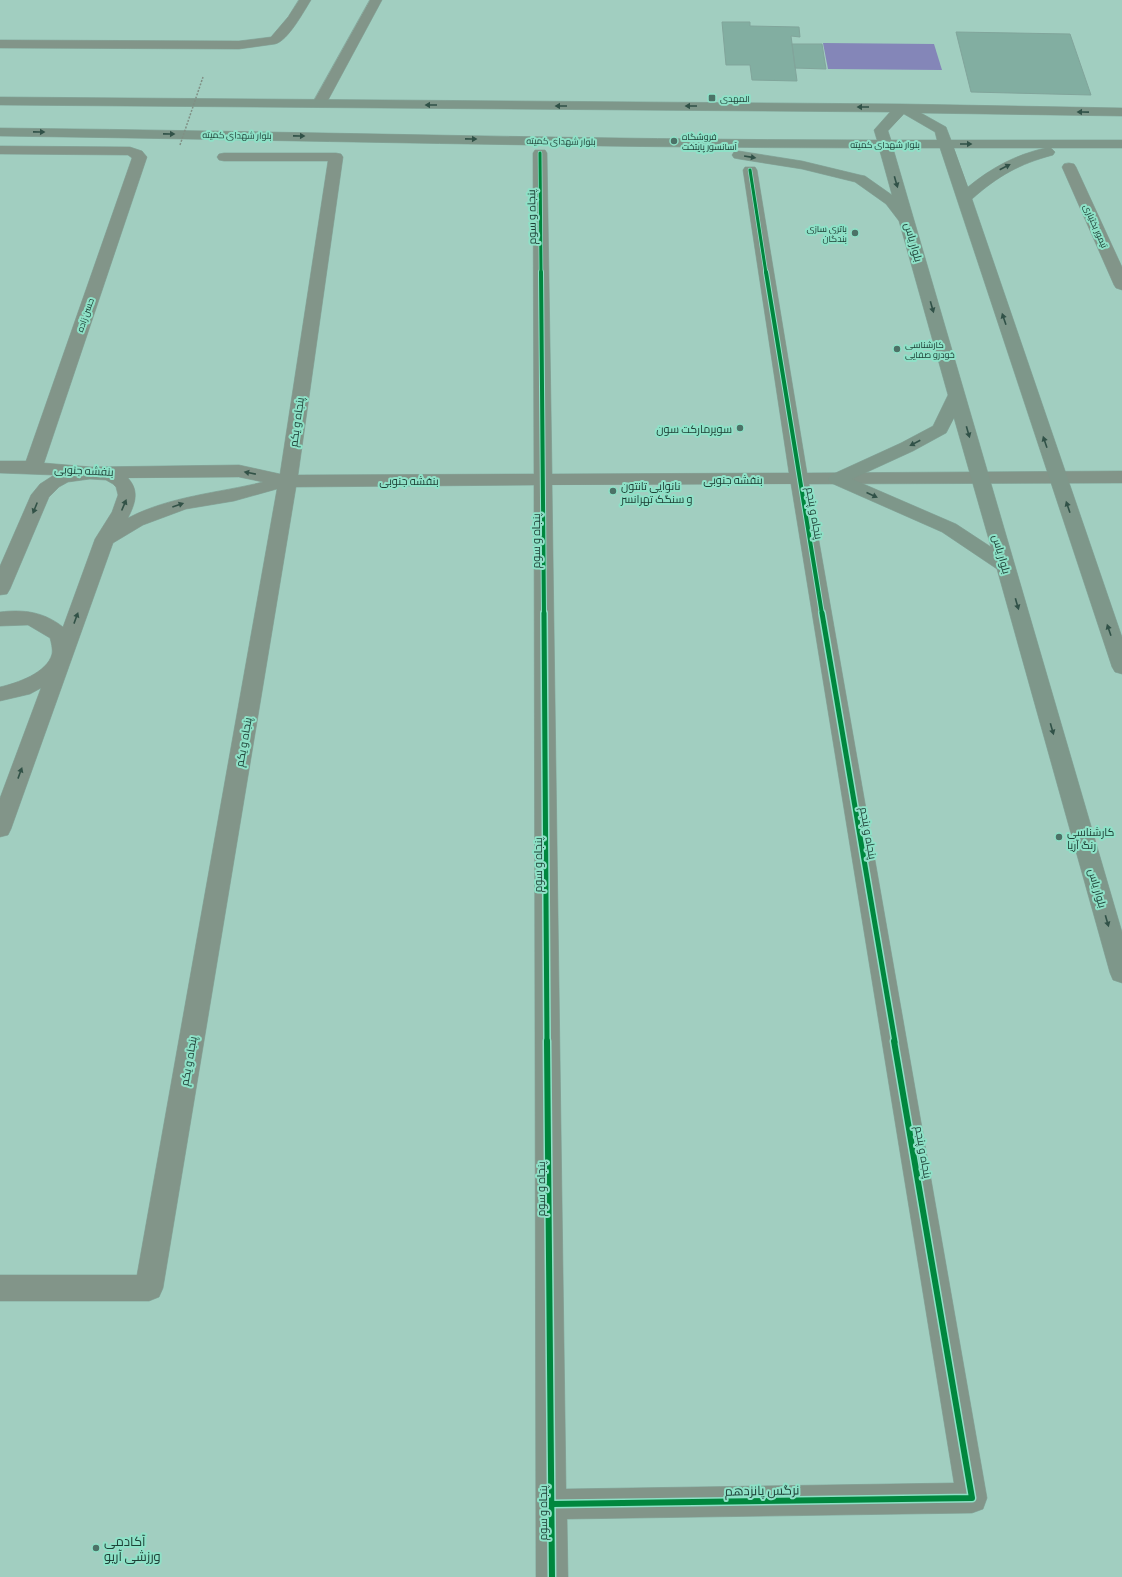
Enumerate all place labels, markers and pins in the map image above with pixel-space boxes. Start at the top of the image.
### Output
place label: المهدی [720,92,750,105]
marker: المهدی [707,93,717,103]
place label: فروشگاه آسانسور پایتخت [682,130,737,153]
marker: فروشگاه آسانسور پایتخت [669,136,679,146]
place label: باتری سازی بندگان [806,222,847,245]
marker: باتری سازی بندگان [850,228,860,238]
place label: کارشناسی خودرو صفایی [905,338,955,361]
marker: کارشناسی خودرو صفایی [892,344,902,354]
place label: سوپرمارکت سون [656,421,732,436]
marker: سوپرمارکت سون [735,423,745,433]
place label: نانوایی تانتون و سنگک تهرانسر [620,478,692,506]
marker: نانوایی تانتون و سنگک تهرانسر [608,486,618,496]
place label: کارشناسی رنگ آریا [1067,824,1115,852]
marker: کارشناسی رنگ آریا [1054,832,1064,842]
place label: آکادمی ورزشی آریو [104,1532,161,1565]
marker: آکادمی ورزشی آریو [91,1543,101,1553]

